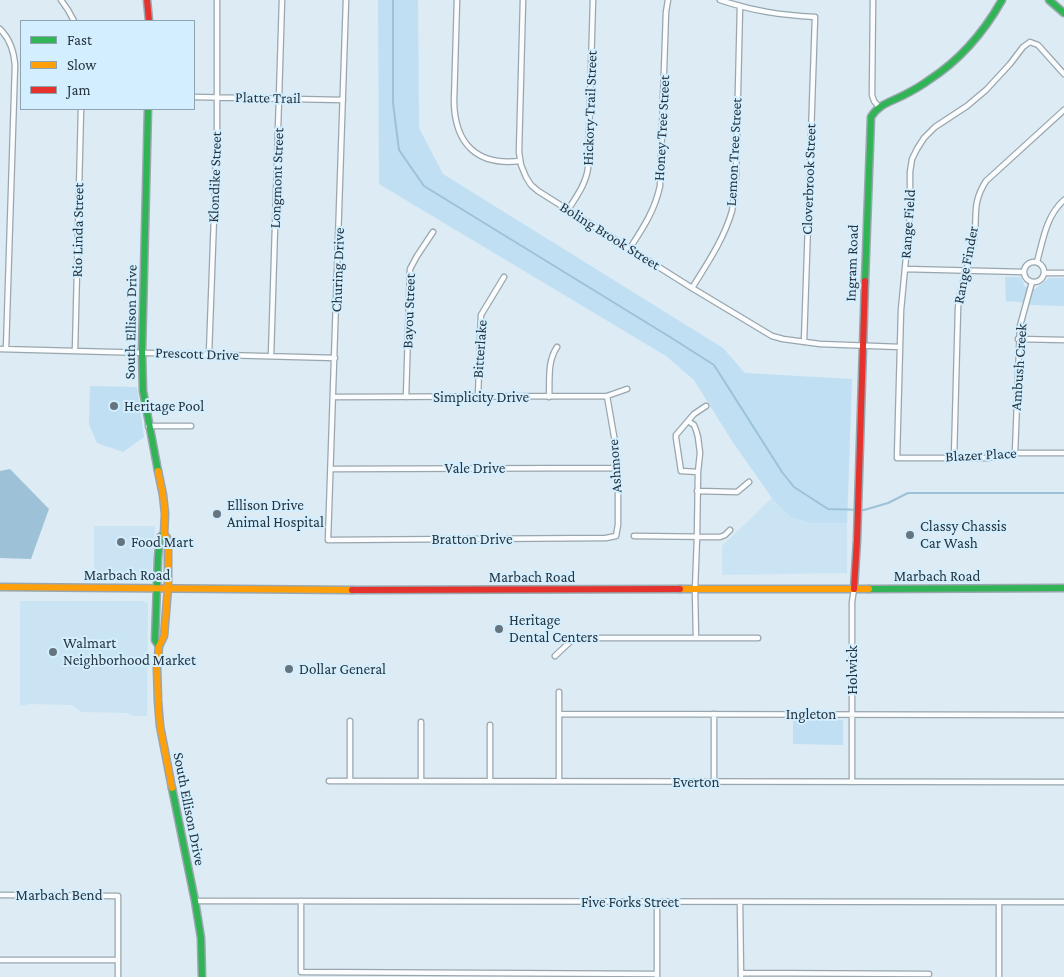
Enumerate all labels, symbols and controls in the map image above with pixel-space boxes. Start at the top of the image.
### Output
legend [20,20,195,110]
text: Fast [67,32,92,48]
street label: Hickory Trail Street [579,50,601,166]
text: Slow [67,57,96,73]
street label: Honey Tree Street [650,75,674,181]
text: Jam [67,82,90,98]
street label: Platte Trail [235,88,301,108]
street label: Lemon Tree Street [722,97,746,207]
street label: Cloverbrook Street [798,123,820,235]
street label: Longmont Street [266,127,288,229]
street label: Klondike Street [204,131,226,223]
street label: Rio Linda Street [68,182,88,278]
street label: Range Field [897,189,919,259]
street label: Boling Brook Street [557,198,663,274]
street label: Ingram Road [842,224,862,302]
street label: Range Finder [950,225,982,305]
street label: Churing Drive [328,227,348,313]
street label: South Ellison Drive [121,264,141,380]
street label: Bayou Street [399,273,419,349]
street label: Bitterlake [469,319,491,379]
street label: Ambush Creek [1007,323,1031,411]
street label: Prescott Drive [155,344,239,364]
street label: Simplicity Drive [433,388,529,406]
place label: Heritage Pool [124,397,204,415]
marker: Heritage Pool [108,400,120,412]
street label: Ashmore [604,439,626,493]
street label: Blazer Place [945,444,1017,466]
street label: Vale Drive [445,459,505,477]
place label: Ellison Drive Animal Hospital [227,496,324,531]
marker: Ellison Drive Animal Hospital [211,508,223,520]
place label: Classy Chassis Car Wash [920,517,1007,552]
marker: Classy Chassis Car Wash [904,529,916,541]
street label: Bratton Drive [432,530,512,548]
place label: Food Mart [131,533,193,551]
marker: Food Mart [115,536,127,548]
street label: Marbach Road [84,566,170,584]
street label: Marbach Road [894,567,980,585]
street label: Marbach Road [489,568,575,586]
place label: Heritage Dental Centers [509,611,598,646]
marker: Heritage Dental Centers [493,623,505,635]
place label: Walmart Neighborhood Market [63,634,196,669]
street label: Holwick [843,645,861,695]
marker: Walmart Neighborhood Market [47,646,59,658]
place label: Dollar General [299,660,386,678]
marker: Dollar General [283,663,295,675]
street label: Ingleton [786,705,836,723]
street label: South Ellison Drive [169,751,209,867]
street label: Everton [673,773,719,791]
street label: Marbach Bend [15,886,103,904]
street label: Five Forks Street [581,893,679,911]

